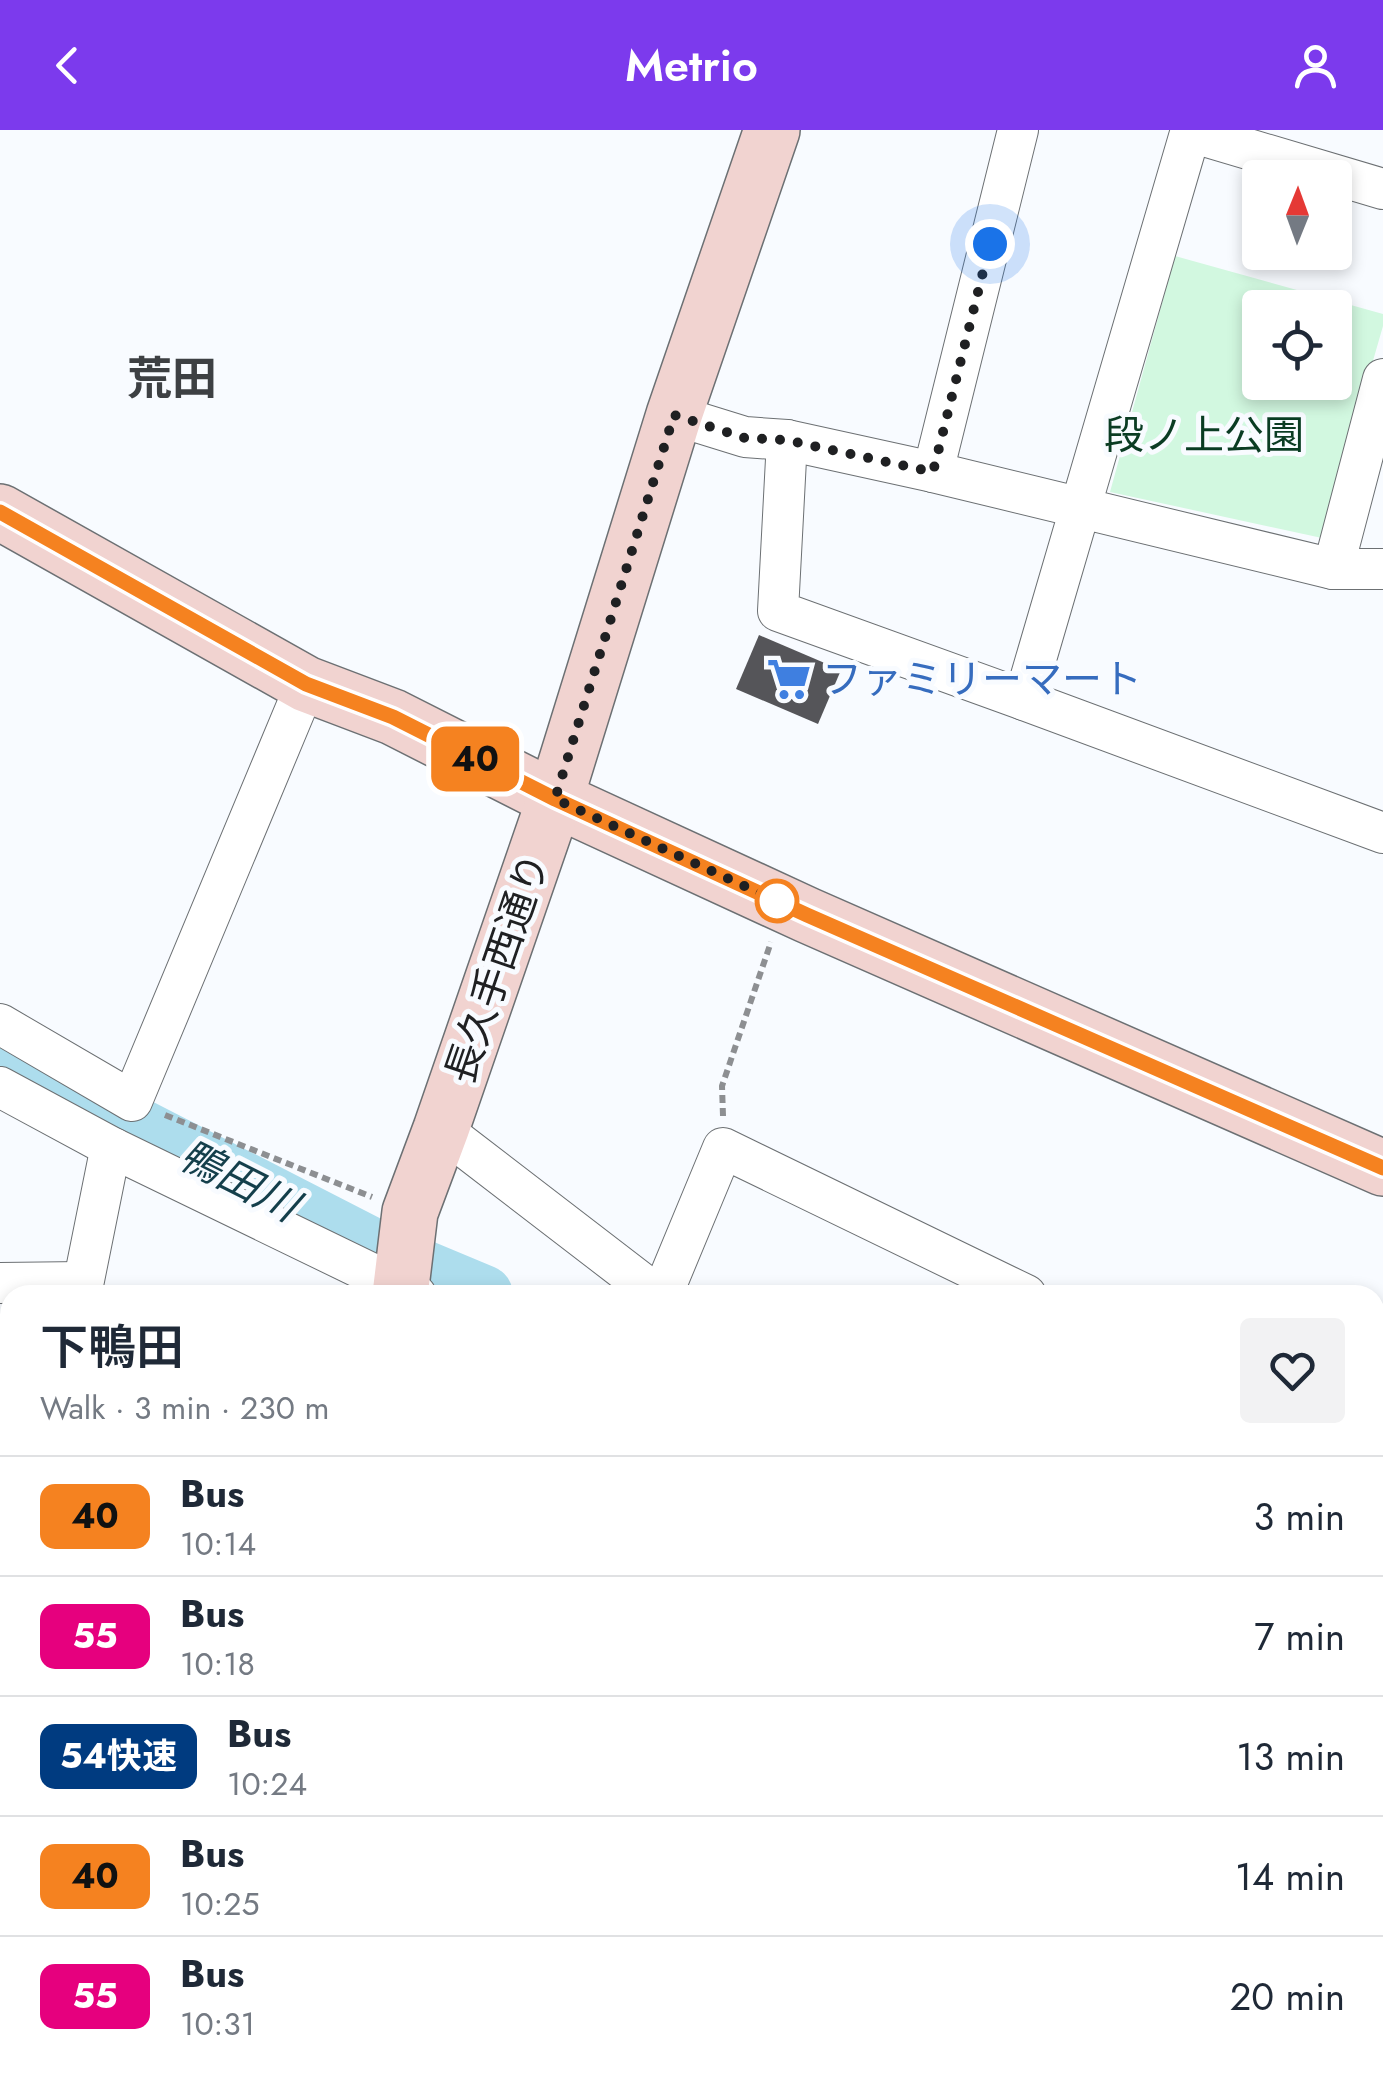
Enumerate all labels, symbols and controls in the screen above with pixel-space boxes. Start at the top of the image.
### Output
text: Metrio [625,33,758,98]
icon: back [40,38,95,93]
icon: person [1288,38,1343,93]
north arrow [1242,160,1352,270]
map controls [1242,160,1352,400]
your location [965,219,1015,269]
button: locate [1242,290,1352,400]
district label: 荒田 [127,346,217,411]
park label: 段ノ上公園 [1104,406,1304,464]
place label: ファミリーマート [822,650,1142,708]
supermarket icon: ファミリーマート [765,655,813,703]
line badge: 40 [430,726,520,792]
text: 40 [451,734,499,784]
street label: 長久手西通り [431,845,563,1091]
unlabelled marker [756,880,798,922]
water label: 鴨田川 [169,1125,312,1238]
text: 下鴨田 [40,1313,184,1382]
button: heart [1240,1318,1345,1423]
text: Walk · 3 min · 230 m [40,1385,330,1431]
text: Bus [180,1466,244,1521]
text: 3 min [1253,1489,1345,1544]
text: 40 [71,1491,119,1541]
text: 10:14 [180,1521,256,1567]
text: Bus [180,1586,244,1641]
text: 7 min [1254,1609,1345,1664]
text: 55 [72,1611,118,1661]
text: 10:18 [180,1641,255,1687]
text: Bus [227,1706,291,1761]
text: 13 min [1236,1729,1345,1784]
text: 54快速 [60,1731,177,1781]
text: 10:24 [227,1761,307,1807]
text: Bus [180,1826,244,1881]
text: 14 min [1235,1849,1345,1904]
text: 40 [71,1851,119,1901]
text: 10:25 [180,1881,259,1927]
text: Bus [180,1946,244,2001]
text: 20 min [1230,1969,1345,2024]
text: 55 [72,1971,118,2021]
text: 10:31 [180,2001,255,2047]

